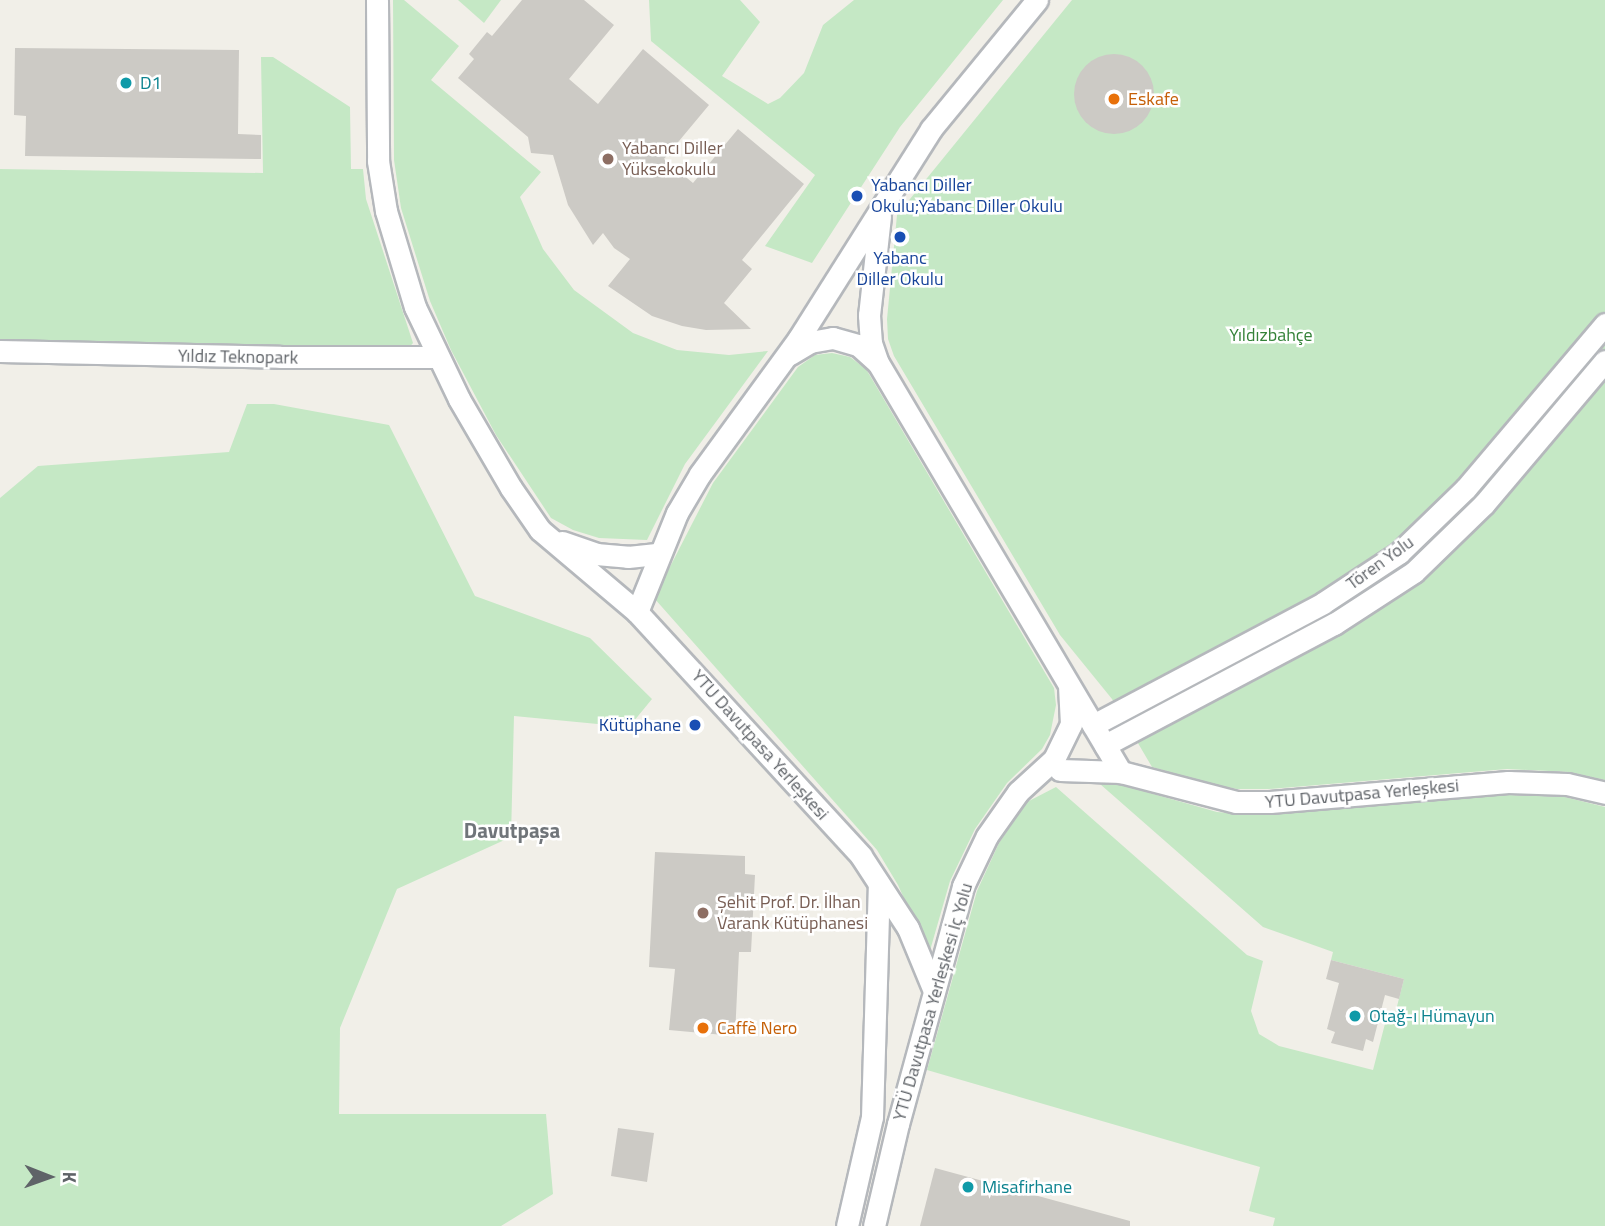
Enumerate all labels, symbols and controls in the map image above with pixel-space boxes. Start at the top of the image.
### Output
place label: D1 [140,72,162,94]
marker: D1 [118,75,134,91]
place label: Eskafe [1128,88,1179,110]
marker: Eskafe [1106,91,1122,107]
place label: Yabancı Diller Yüksekokulu [622,138,723,180]
marker: Yabancı Diller Yüksekokulu [600,151,616,167]
place label: Yabancı Diller Okulu;Yabanc Diller Okulu [871,175,1063,218]
marker: Yabancı Diller Okulu;Yabanc Diller Okulu [849,188,865,204]
marker: Yabanc Diller Okulu [892,229,908,245]
place label: Yabanc Diller Okulu [857,248,943,290]
park label: Yıldızbahçe [1229,324,1313,346]
street label: Yıldız Teknopark [178,345,298,369]
street label: Tören Yolu [1342,531,1418,595]
street label: YTU Davutpasa Yerleşkesi [687,665,833,825]
place label: Kütüphane [599,714,681,736]
marker: Kütüphane [687,717,703,733]
street label: YTU Davutpasa Yerleşkesi [1264,775,1460,813]
district label: Davutpaşa [464,817,560,843]
street label: YTÜ Davutpasa Yerleşkesi İç Yolu [889,881,977,1123]
place label: Şehit Prof. Dr. İlhan Varank Kütüphanesi [717,892,868,934]
marker: Şehit Prof. Dr. İlhan Varank Kütüphanesi [695,905,711,921]
place label: Otağ-ı Hümayun [1369,1005,1495,1027]
marker: Otağ-ı Hümayun [1347,1008,1363,1024]
place label: Caffè Nero [717,1017,797,1039]
marker: Caffè Nero [695,1020,711,1036]
north arrow [14,1142,84,1212]
text: K [56,1171,85,1183]
place label: Misafirhane [982,1176,1072,1198]
marker: Misafirhane [960,1179,976,1195]

